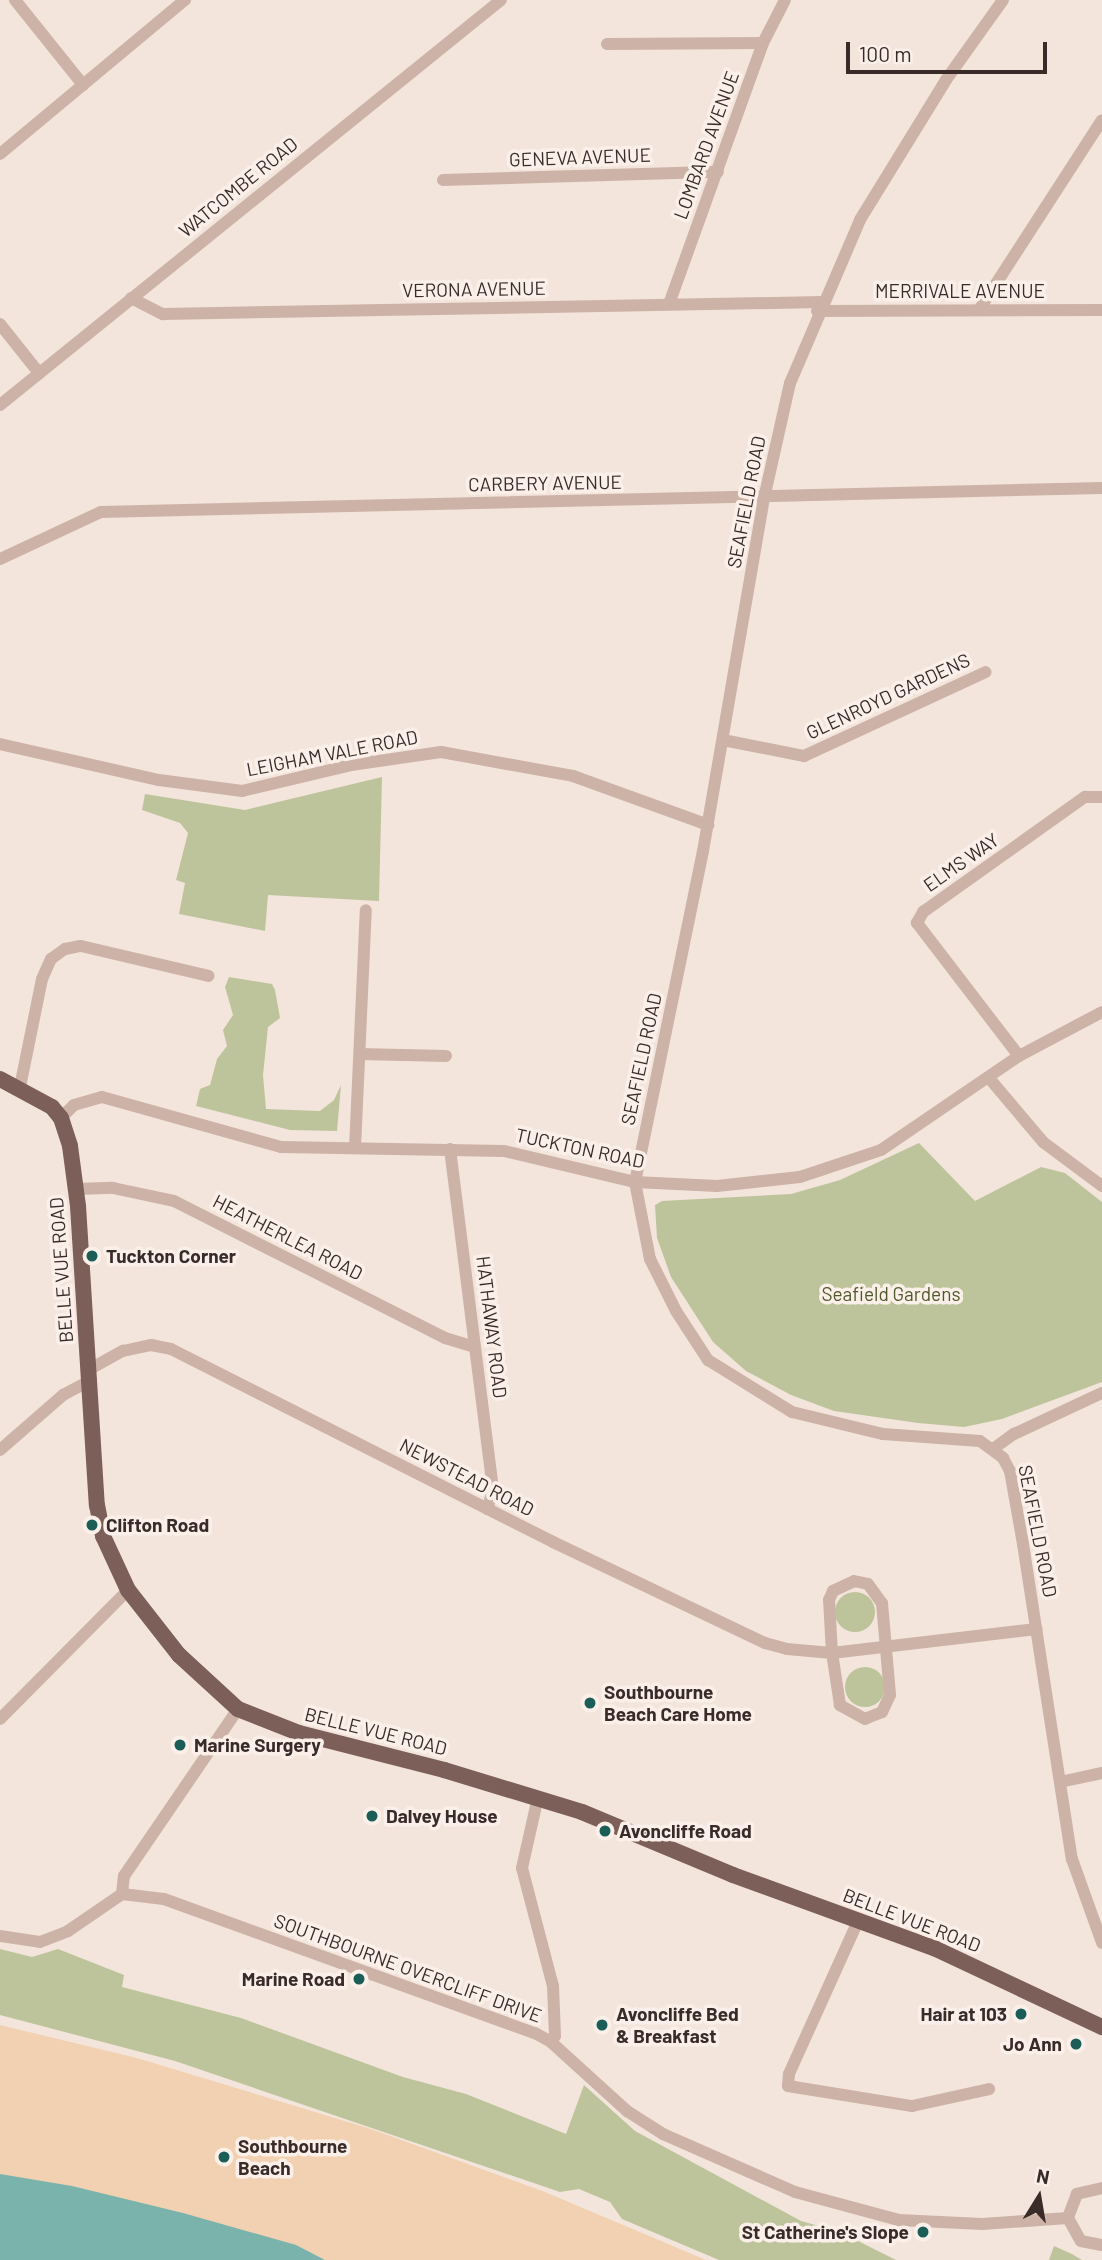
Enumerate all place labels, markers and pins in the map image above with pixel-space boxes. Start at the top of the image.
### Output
place label: Tuckton Corner [106,1245,236,1267]
marker: Tuckton Corner [84,1248,100,1264]
place label: Clifton Road [106,1514,209,1536]
marker: Clifton Road [84,1517,100,1533]
place label: Southbourne Beach Care Home [604,1681,752,1725]
marker: Southbourne Beach Care Home [582,1695,598,1711]
place label: Marine Surgery [194,1734,321,1756]
marker: Marine Surgery [172,1737,188,1753]
place label: Dalvey House [386,1805,498,1827]
marker: Dalvey House [364,1808,380,1824]
place label: Avoncliffe Road [619,1820,752,1842]
marker: Avoncliffe Road [597,1823,613,1839]
place label: Marine Road [242,1968,345,1990]
marker: Marine Road [351,1971,367,1987]
place label: Avoncliffe Bed & Breakfast [616,2003,739,2047]
place label: Hair at 103 [920,2003,1007,2025]
marker: Hair at 103 [1013,2006,1029,2022]
marker: Avoncliffe Bed & Breakfast [594,2017,610,2033]
place label: Jo Ann [1003,2033,1062,2055]
marker: Jo Ann [1068,2036,1084,2052]
place label: Southbourne Beach [238,2135,347,2179]
marker: Southbourne Beach [216,2149,232,2165]
place label: St Catherine's Slope [742,2221,909,2243]
marker: St Catherine's Slope [915,2224,931,2240]

